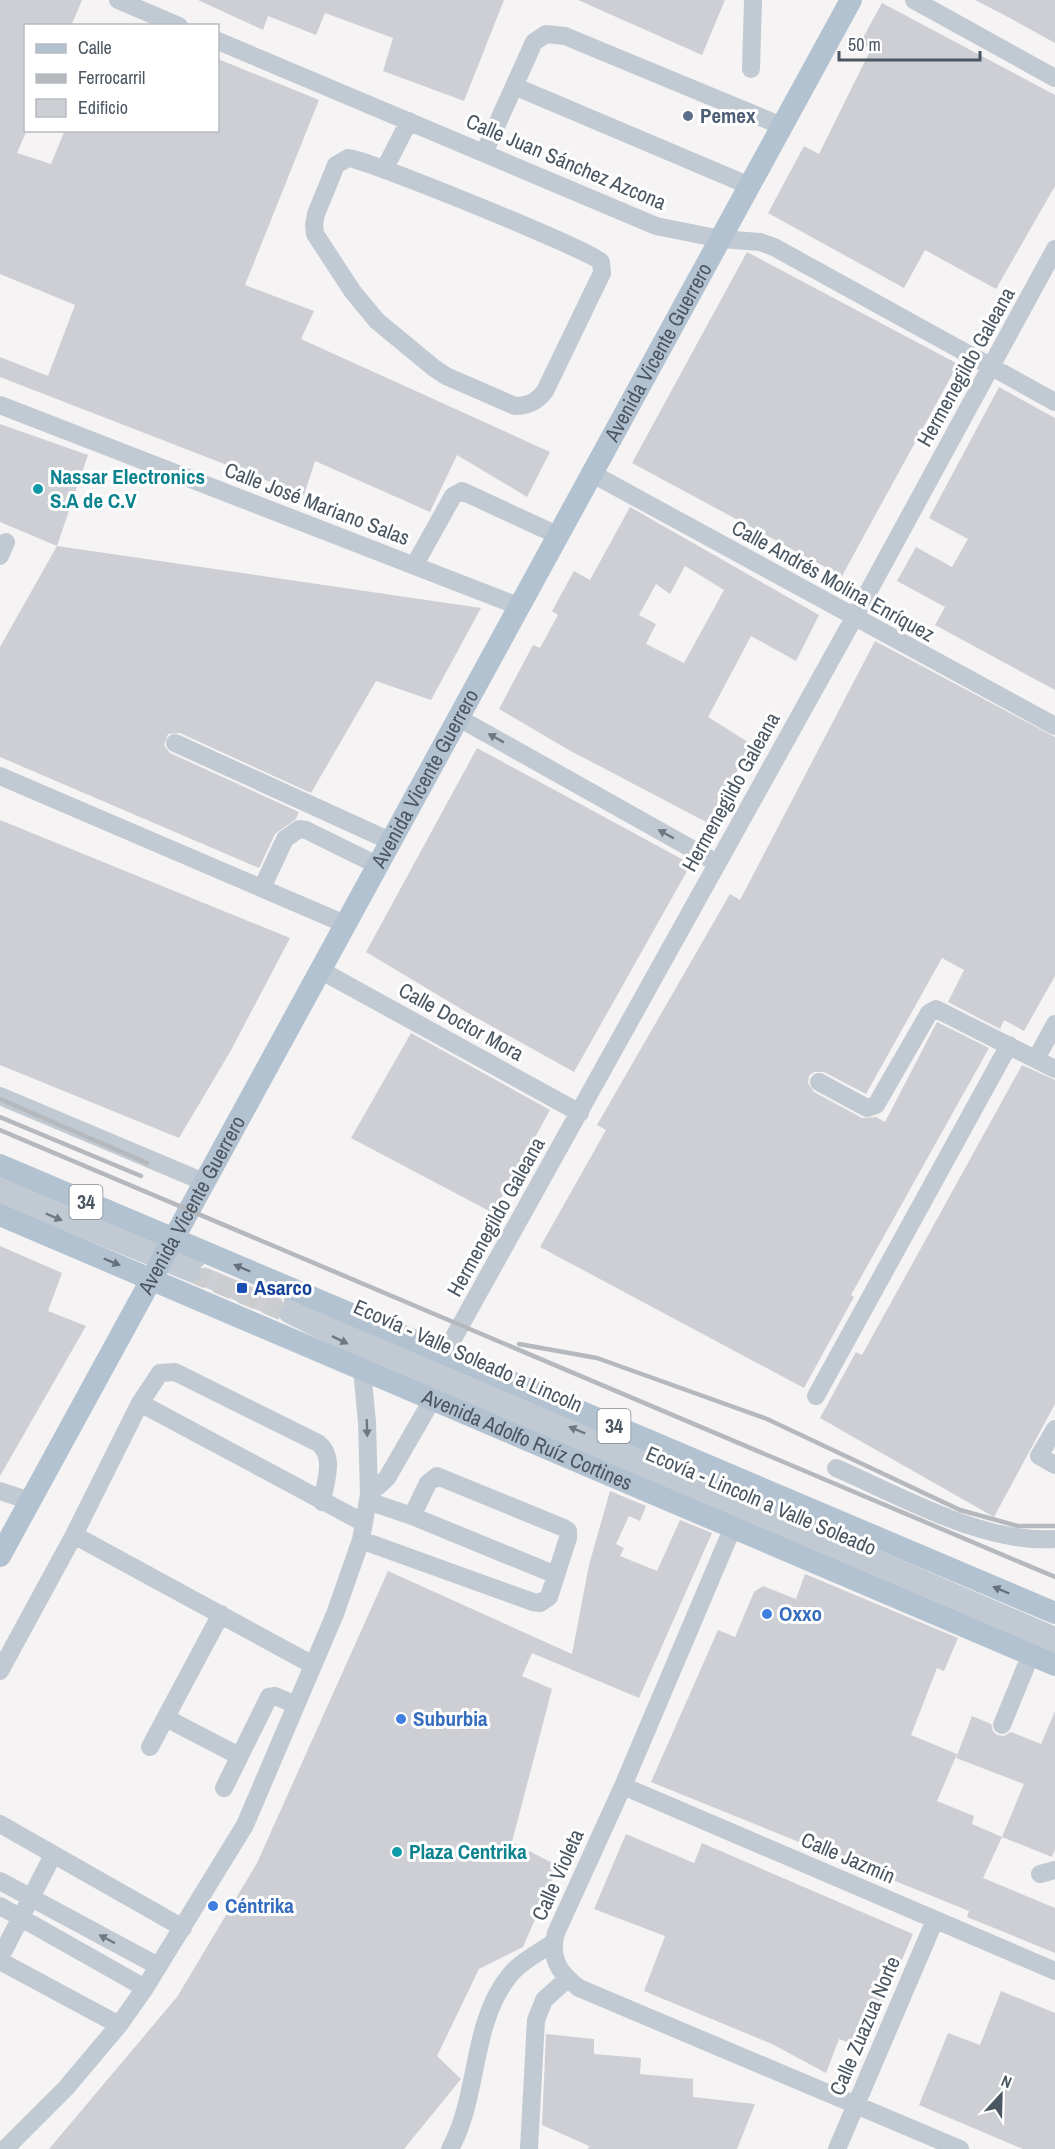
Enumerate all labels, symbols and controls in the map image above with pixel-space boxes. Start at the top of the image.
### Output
legend [24,24,219,132]
scale bar [839,24,980,62]
text: 50 m [848,32,881,57]
text: Calle [78,35,112,60]
text: Ferrocarril [78,65,145,90]
text: Edificio [78,95,128,120]
place label: Pemex [700,101,756,130]
street label: Calle Juan Sánchez Azcona [462,106,671,217]
marker: Pemex [681,109,695,123]
street label: Avenida Vicente Guerrero [597,258,719,447]
street label: Hermenegildo Galeana [910,282,1022,452]
street label: Calle José Mariano Salas [220,455,414,552]
place label: Nassar Electronics S.A de C.V [50,462,205,515]
marker: Nassar Electronics S.A de C.V [31,482,45,496]
street label: Calle Andrés Molina Enríquez [727,513,940,649]
street label: Avenida Vicente Guerrero [364,684,485,874]
street label: Hermenegildo Galeana [675,707,787,877]
one-way arrow [488,733,504,744]
one-way arrow [657,829,674,839]
street label: Calle Doctor Mora [394,975,529,1068]
street label: Avenida Vicente Guerrero [130,1110,252,1300]
street label: Hermenegildo Galeana [440,1132,552,1302]
road number: 34 [70,1185,103,1219]
one-way arrow [45,1213,63,1222]
one-way arrow [103,1258,121,1267]
one-way arrow [232,1263,250,1273]
place label: Asarco [254,1273,312,1302]
marker: Asarco [235,1281,249,1295]
street label: Ecovía - Valle Soleado a Lincoln [349,1292,587,1419]
one-way arrow [332,1335,349,1345]
street label: Avenida Adolfo Ruíz Cortines [417,1381,637,1497]
road number: 34 [598,1409,630,1443]
one-way arrow [363,1419,372,1438]
one-way arrow [567,1425,585,1435]
street label: Ecovía - Lincoln a Valle Soleado [642,1439,881,1562]
one-way arrow [993,1586,1010,1595]
place label: Oxxo [779,1599,822,1628]
marker: Oxxo [760,1607,774,1621]
place label: Suburbia [413,1704,488,1733]
marker: Suburbia [394,1712,408,1726]
street label: Calle Violeta [525,1824,591,1925]
street label: Calle Jazmín [797,1825,900,1890]
place label: Plaza Centrika [409,1837,527,1866]
marker: Plaza Centrika [390,1845,404,1859]
place label: Céntrika [225,1891,294,1920]
marker: Céntrika [206,1899,220,1913]
one-way arrow [98,1934,115,1944]
street label: Calle Zuazua Norte [822,1952,907,2100]
north arrow [971,2065,1031,2125]
text: N [998,2069,1015,2093]

